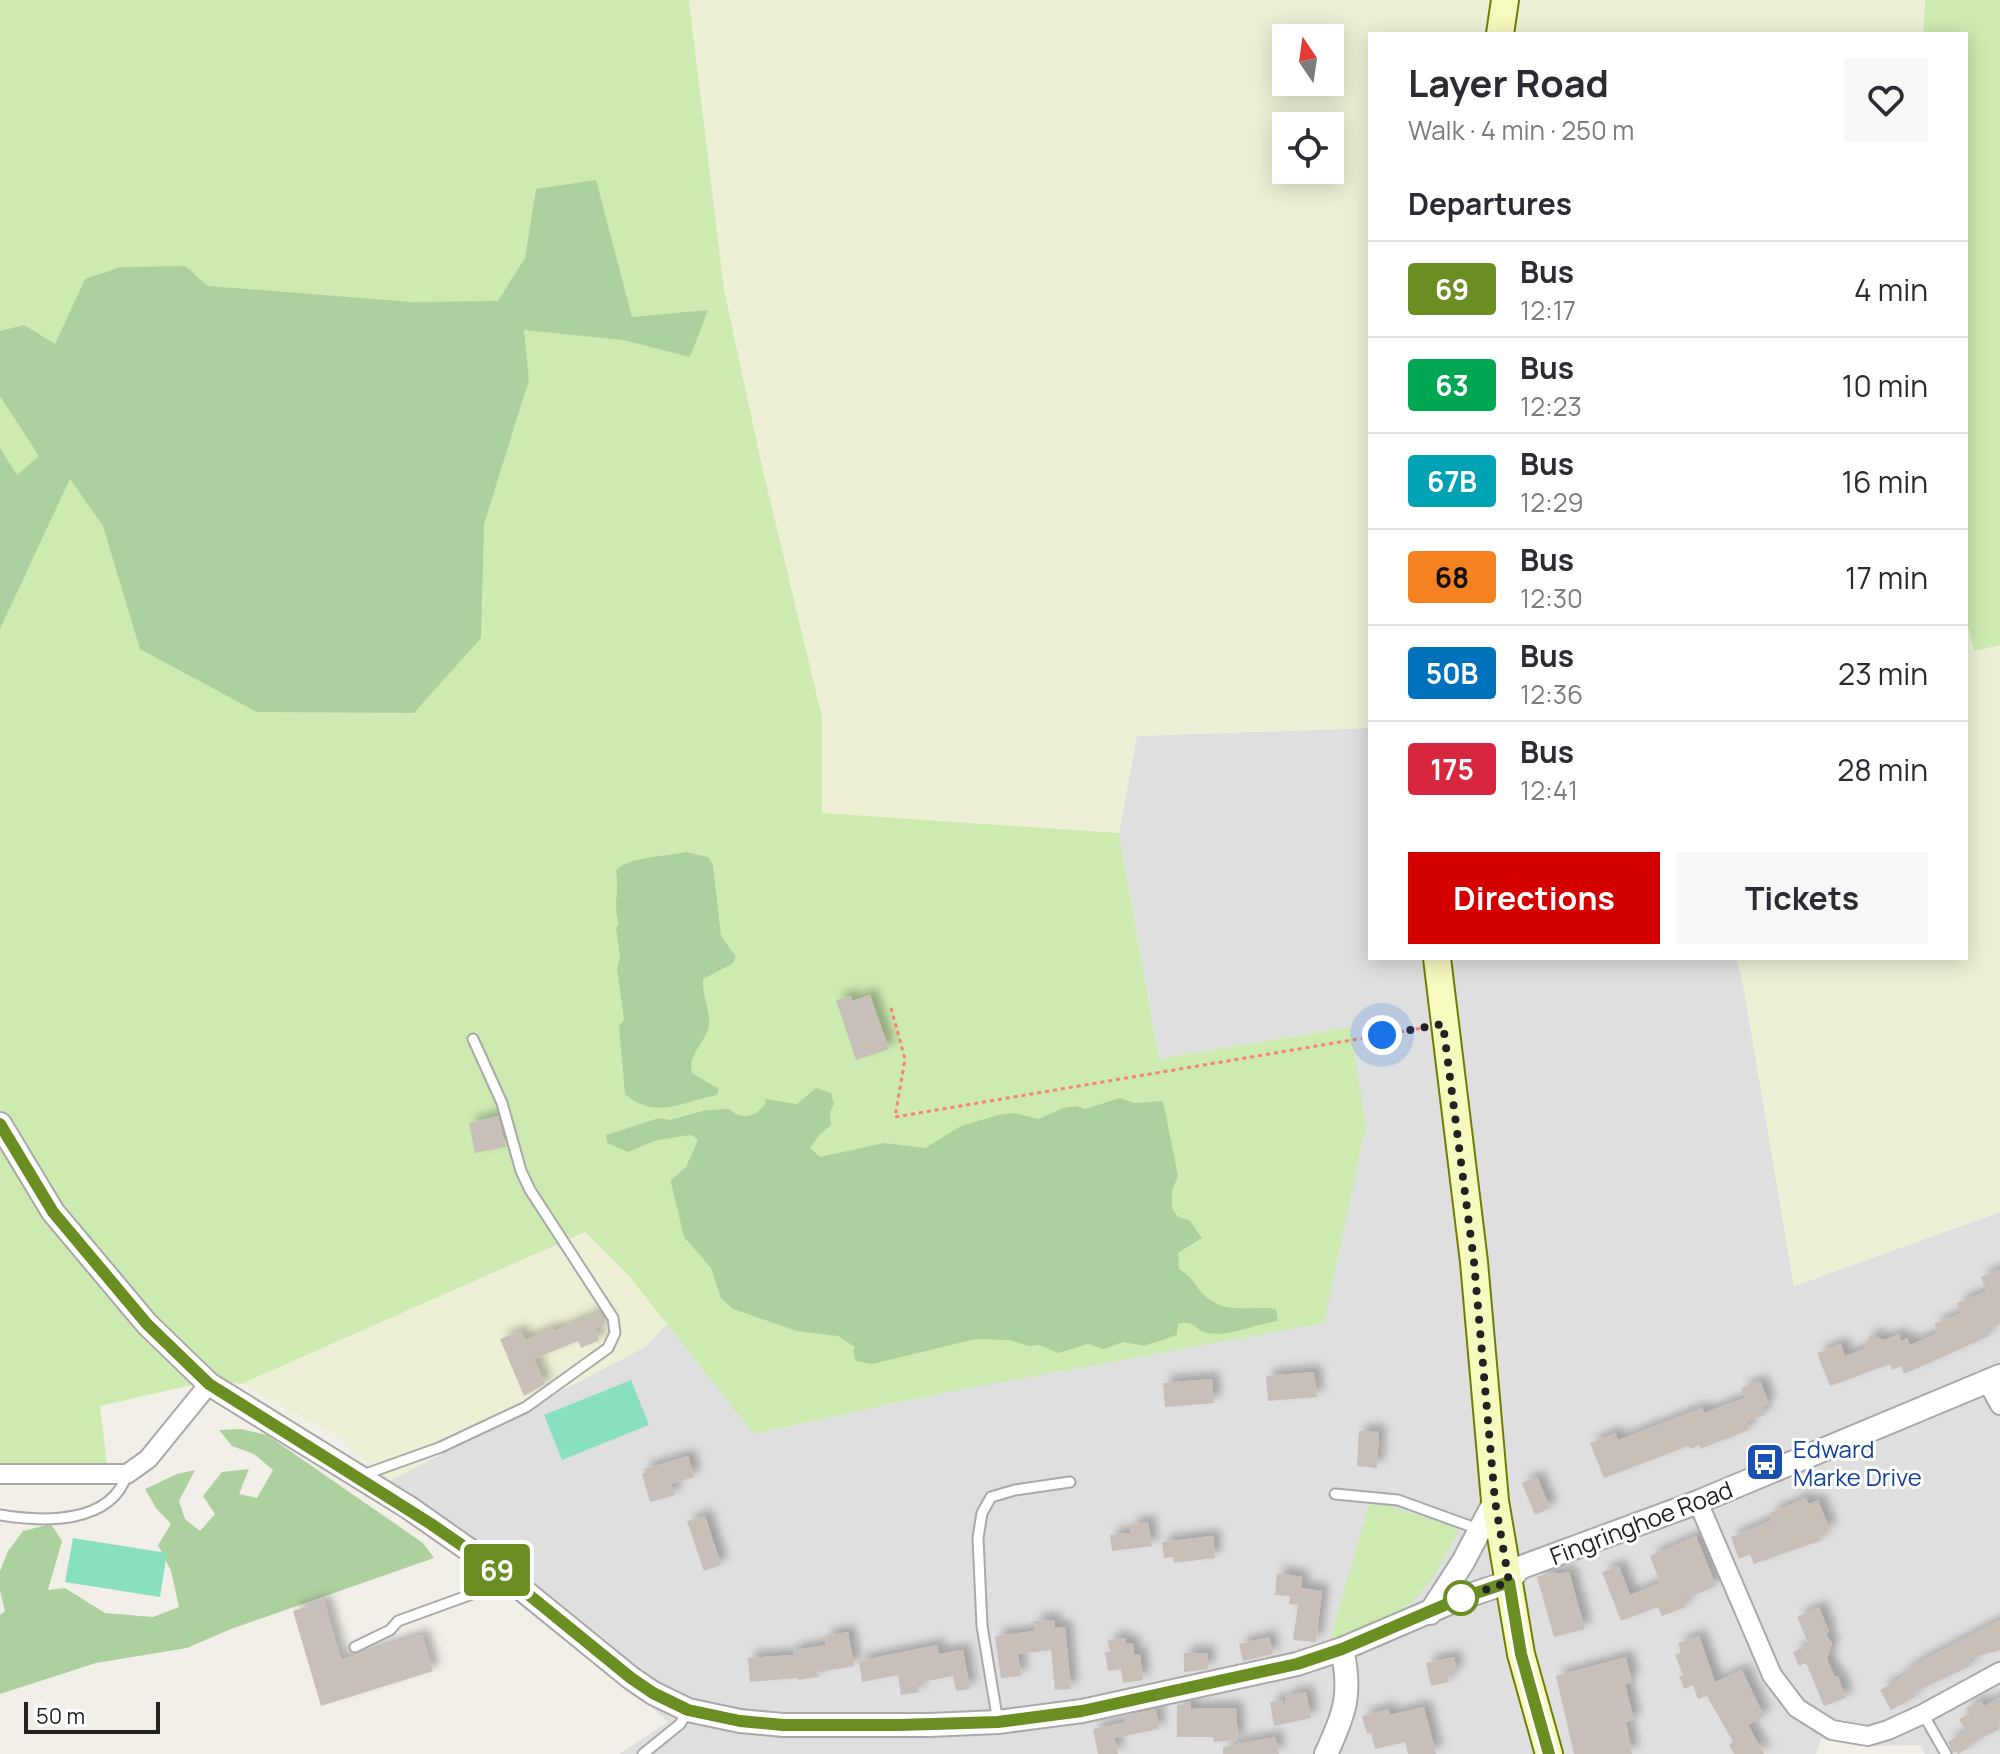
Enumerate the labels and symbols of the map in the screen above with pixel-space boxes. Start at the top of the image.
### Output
north arrow [1272,24,1344,96]
your location [1362,1015,1402,1055]
place label: Edward Marke Drive [1793,1432,1922,1493]
bus stop icon: Edward Marke Drive [1744,1441,1786,1483]
street label: Fingringhoe Road [1545,1472,1737,1572]
line badge: 69 [461,1544,533,1596]
unlabelled marker [1444,1581,1478,1615]
scale bar [24,1698,160,1734]

